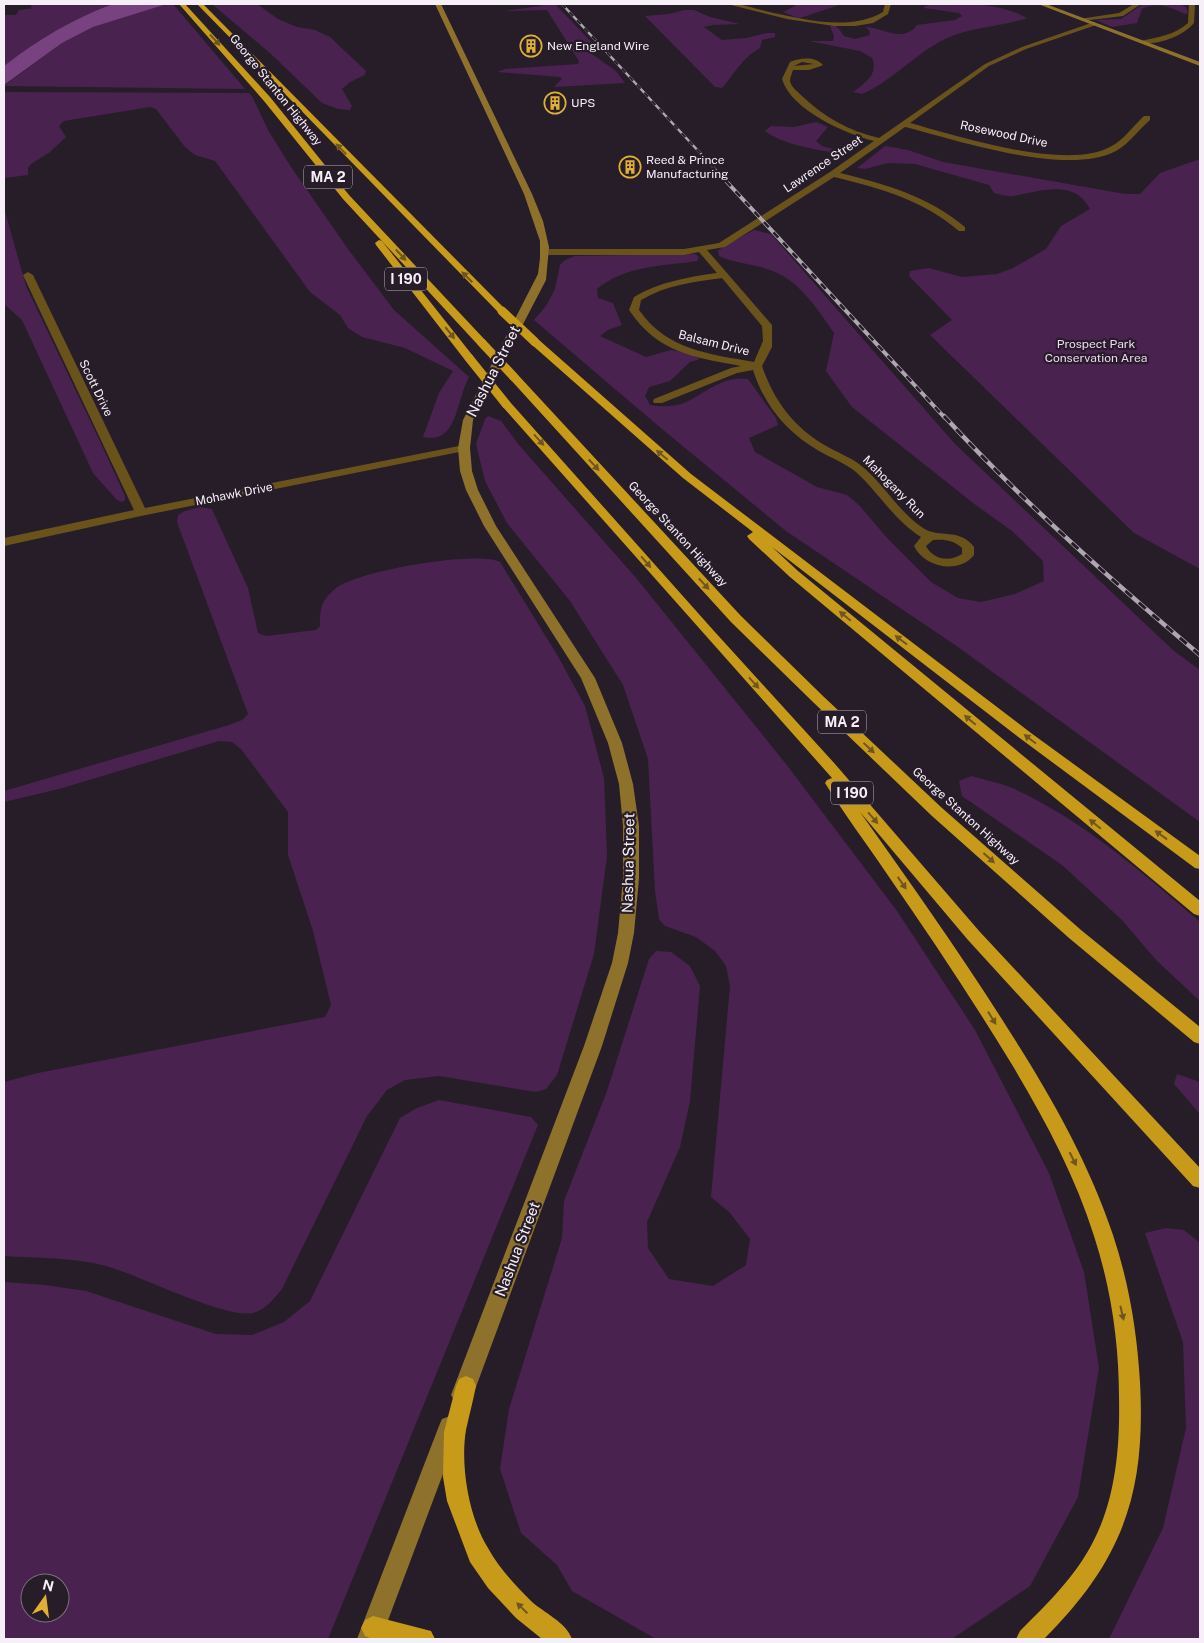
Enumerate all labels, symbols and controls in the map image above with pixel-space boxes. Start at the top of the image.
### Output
street label: George Stanton Highway [227,32,326,149]
one-way arrow [209,33,221,45]
building icon: New England Wire [519,34,543,58]
place label: New England Wire [547,39,650,53]
building icon: UPS [543,91,567,115]
place label: UPS [571,96,595,110]
street label: Rosewood Drive [959,118,1049,150]
street label: Lawrence Street [781,132,865,196]
one-way arrow [335,143,347,155]
place label: Reed & Prince Manufacturing [646,153,729,181]
building icon: Reed & Prince Manufacturing [618,155,642,179]
road number: MA 2 [304,166,352,188]
one-way arrow [395,249,407,261]
road number: I 190 [385,268,427,290]
one-way arrow [461,272,473,284]
street label: Nashua Street [463,322,523,419]
one-way arrow [444,327,455,340]
street label: Balsam Drive [677,327,751,359]
park label: Prospect Park Conservation Area [1045,337,1147,365]
street label: Scott Drive [76,357,116,419]
one-way arrow [533,434,544,447]
one-way arrow [656,450,668,461]
street label: Mahogany Run [860,453,928,521]
one-way arrow [588,458,600,470]
street label: George Stanton Highway [625,478,731,590]
street label: Mohawk Drive [194,480,274,508]
one-way arrow [640,555,652,567]
one-way arrow [698,578,710,590]
one-way arrow [838,611,851,622]
one-way arrow [895,635,908,646]
one-way arrow [748,677,760,689]
road number: MA 2 [818,710,866,734]
one-way arrow [963,715,976,726]
one-way arrow [1023,734,1037,744]
one-way arrow [863,742,875,754]
street label: George Stanton Highway [910,764,1023,868]
road number: I 190 [831,781,873,804]
one-way arrow [868,811,879,824]
street label: Nashua Street [619,813,637,913]
one-way arrow [1089,818,1102,829]
one-way arrow [1155,830,1168,841]
one-way arrow [983,852,996,863]
one-way arrow [897,876,907,890]
one-way arrow [987,1012,997,1025]
one-way arrow [1069,1152,1077,1166]
street label: Nashua Street [491,1199,543,1299]
one-way arrow [1118,1306,1126,1321]
north arrow [20,1573,70,1623]
text: N [41,1576,55,1594]
one-way arrow [517,1602,529,1614]

